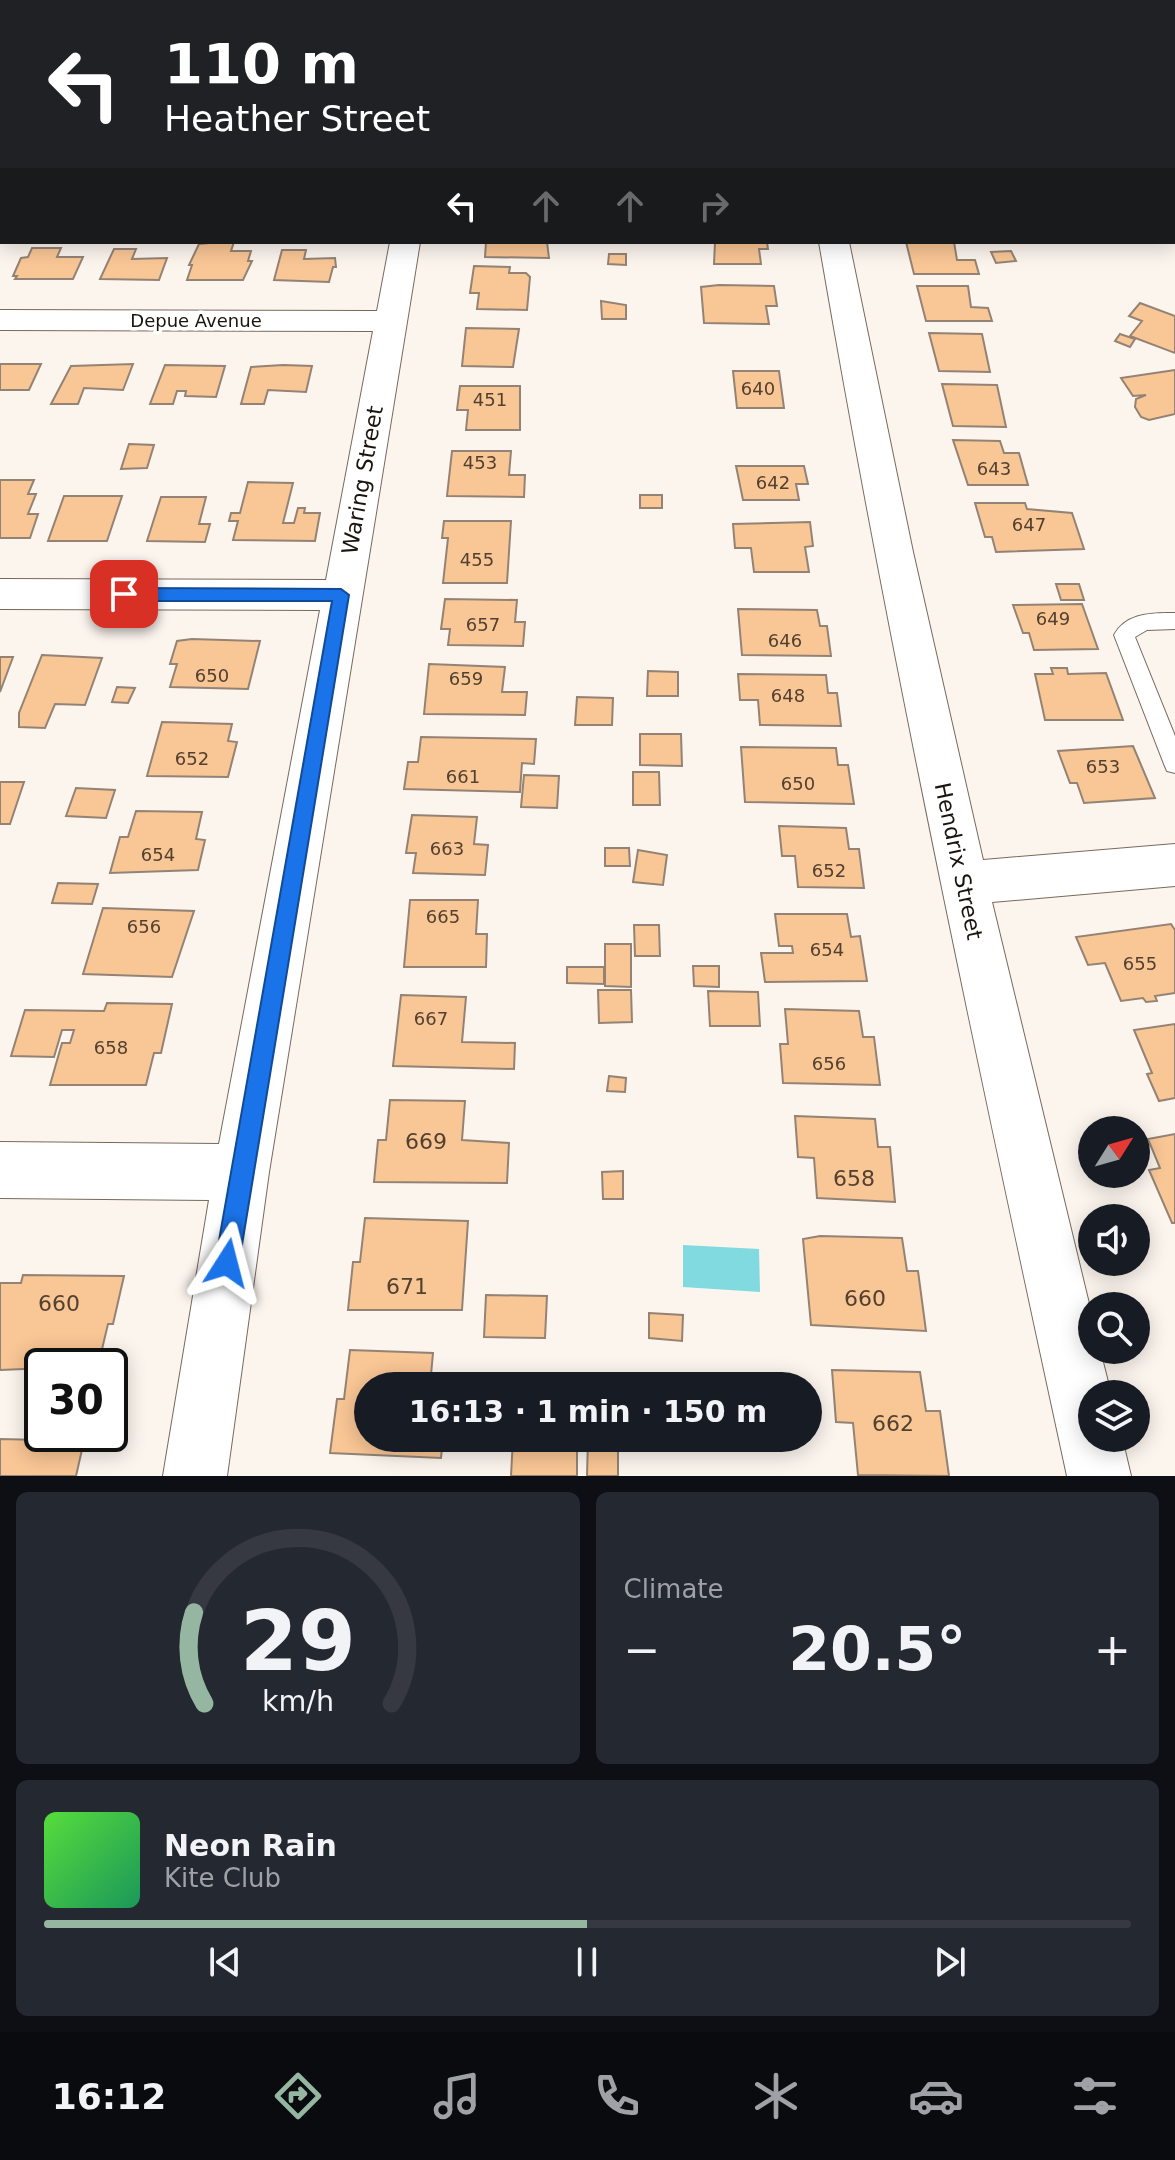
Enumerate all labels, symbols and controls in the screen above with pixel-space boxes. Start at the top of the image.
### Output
text: 110 m [164,31,359,96]
icon: left [32,32,136,136]
text: Heather Street [164,98,430,139]
icon: left [440,184,484,228]
icon: ahead [524,184,568,228]
icon: ahead [608,184,652,228]
icon: right [692,184,736,228]
street label: Depue Avenue [130,310,262,331]
house number: 640 [741,378,775,399]
house number: 451 [473,389,507,410]
street label: Waring Street [337,403,388,556]
house number: 453 [463,452,497,473]
house number: 643 [977,458,1011,479]
house number: 642 [756,472,790,493]
house number: 647 [1012,514,1046,535]
house number: 455 [460,549,494,570]
pin [90,560,158,628]
icon: arrive [102,572,146,616]
house number: 649 [1036,608,1070,629]
house number: 657 [466,614,500,635]
house number: 646 [768,630,802,651]
house number: 650 [195,665,229,686]
house number: 659 [449,668,483,689]
house number: 648 [771,685,805,706]
house number: 652 [175,748,209,769]
house number: 653 [1086,756,1120,777]
house number: 661 [446,766,480,787]
house number: 650 [781,773,815,794]
street label: Hendrix Street [930,780,987,942]
house number: 663 [430,838,464,859]
house number: 654 [141,844,175,865]
house number: 652 [812,860,846,881]
house number: 665 [426,906,460,927]
house number: 656 [127,916,161,937]
house number: 654 [810,939,844,960]
house number: 655 [1123,953,1157,974]
house number: 667 [414,1008,448,1029]
house number: 658 [94,1037,128,1058]
house number: 656 [812,1053,846,1074]
north arrow [1078,1116,1150,1188]
map controls [1078,1116,1150,1452]
house number: 669 [405,1129,447,1154]
house number: 658 [833,1166,875,1191]
button: sound [1078,1204,1150,1276]
position arrow [185,1221,269,1305]
house number: 671 [386,1274,428,1299]
house number: 660 [844,1286,886,1311]
house number: 660 [38,1291,80,1316]
button: search [1078,1292,1150,1364]
speed limit sign: 30 [24,1348,128,1452]
button: layers [1078,1380,1150,1452]
text: 16:13 · 1 min · 150 m [409,1394,767,1429]
house number: 662 [872,1411,914,1436]
text: Climate [624,1574,724,1604]
text: 29 [240,1593,356,1690]
text: 20.5° [788,1614,966,1684]
text: − [624,1624,660,1675]
text: + [1094,1624,1131,1675]
text: km/h [262,1684,334,1718]
text: Neon Rain [164,1828,337,1863]
text: Kite Club [164,1863,281,1893]
icon: previous [203,1940,247,1984]
icon: pause [565,1940,609,1984]
icon: next [928,1940,972,1984]
icon: directions [270,2068,326,2124]
icon: music [429,2068,485,2124]
icon: phone [589,2068,645,2124]
icon: climate [748,2068,804,2124]
icon: car [908,2068,964,2124]
icon: filters [1067,2068,1123,2124]
text: 16:12 [52,2076,166,2117]

